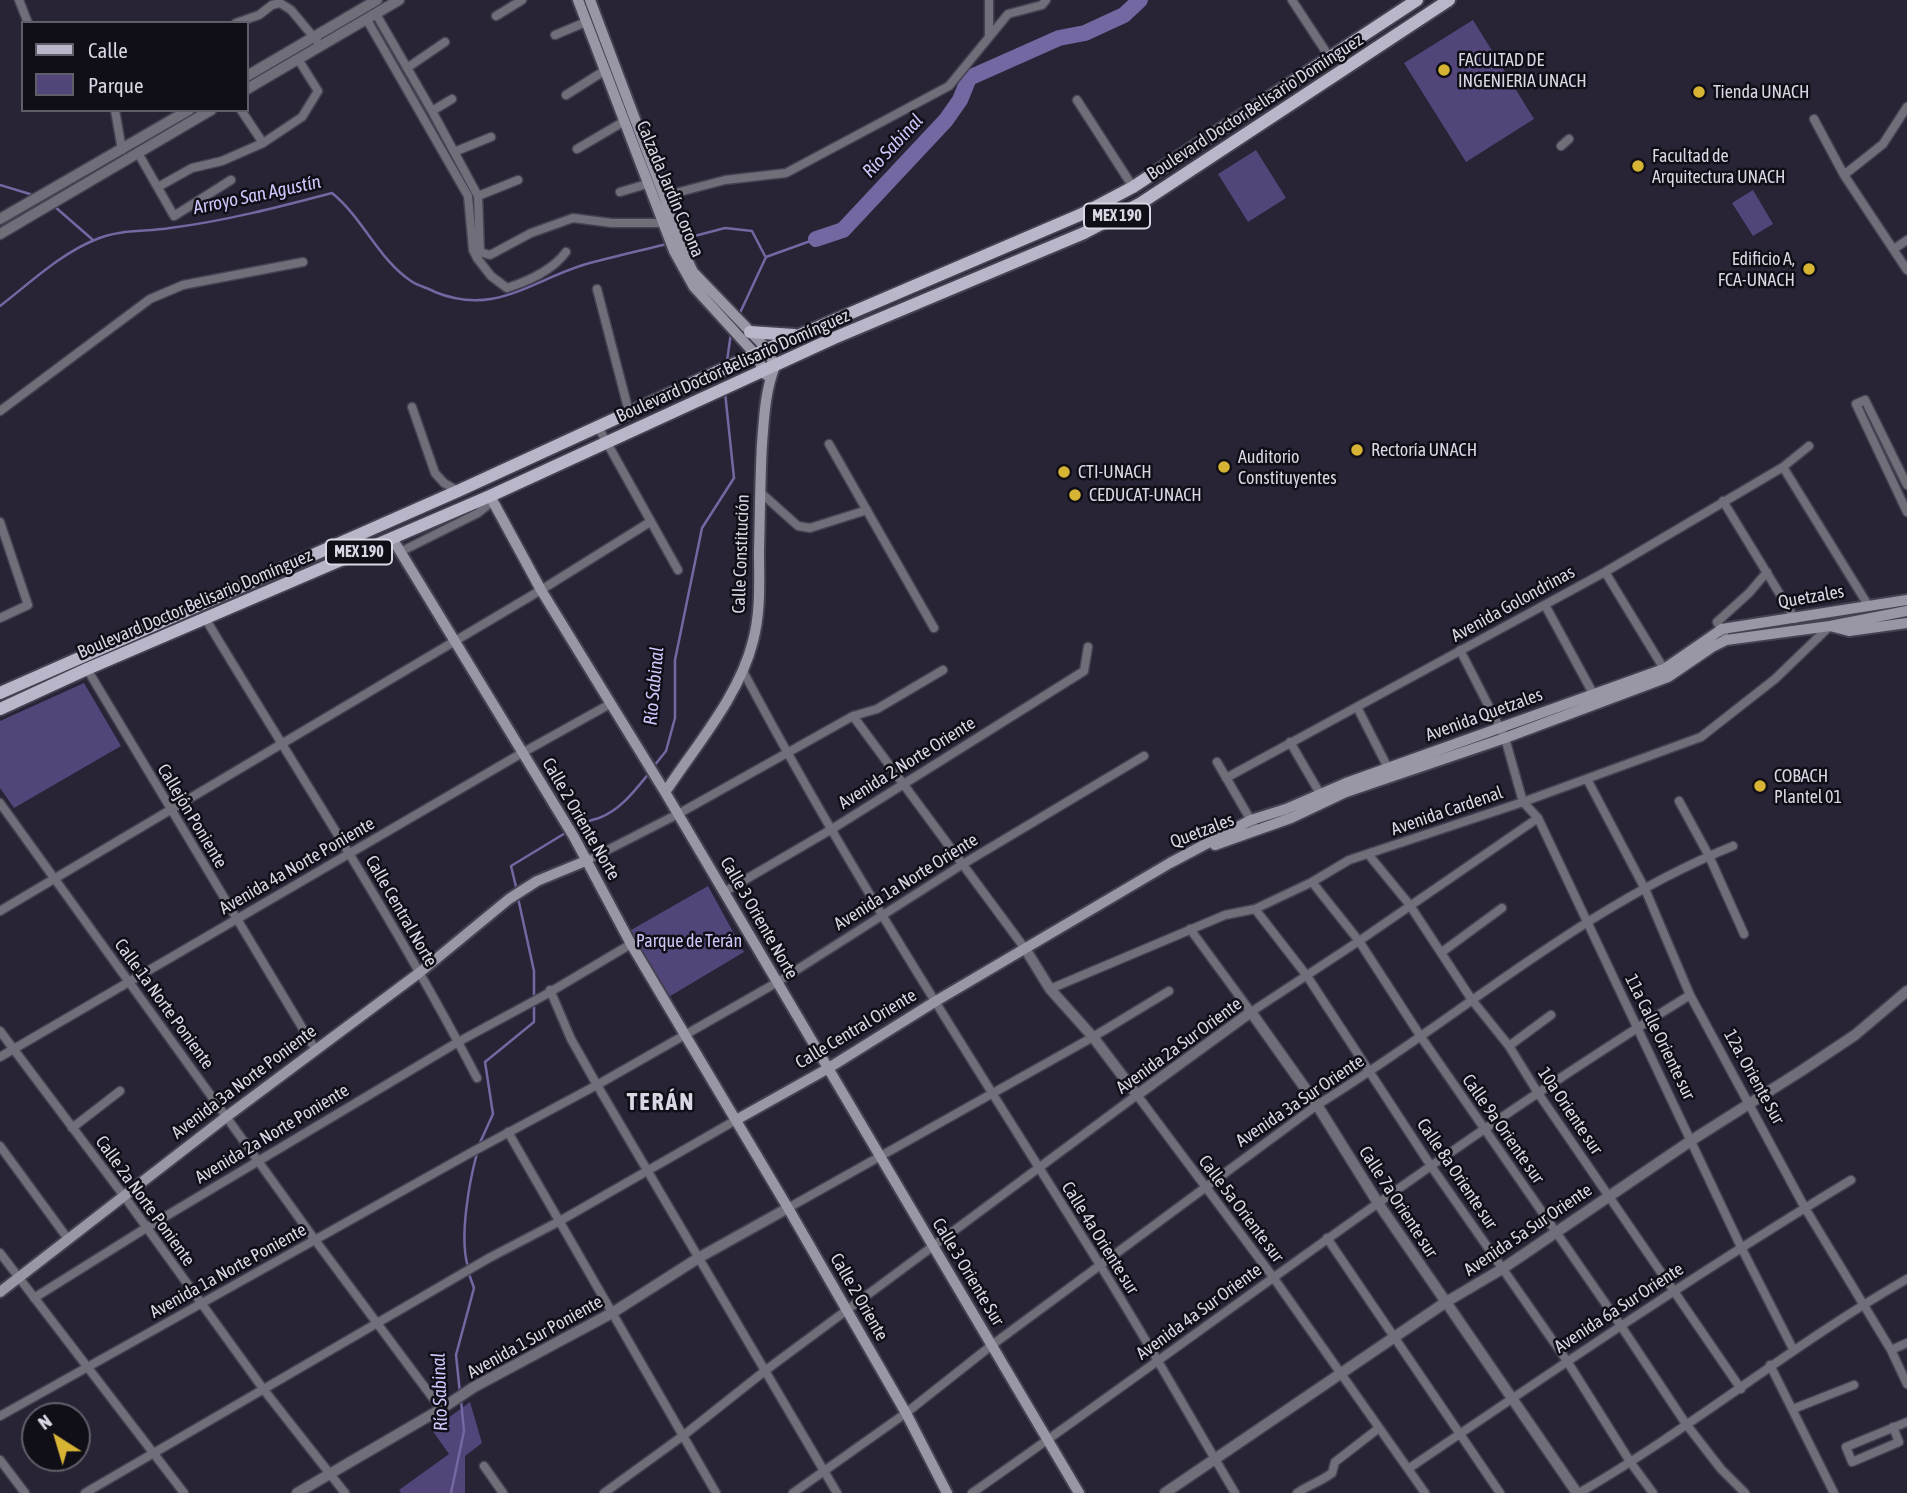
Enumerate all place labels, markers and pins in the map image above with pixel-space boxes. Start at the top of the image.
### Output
place label: FACULTAD DE INGENIERIA UNACH [1458,49,1587,92]
marker: FACULTAD DE INGENIERIA UNACH [1436,62,1452,78]
place label: Tienda UNACH [1713,81,1810,103]
marker: Tienda UNACH [1691,84,1707,100]
place label: Facultad de Arquitectura UNACH [1652,145,1786,188]
marker: Facultad de Arquitectura UNACH [1630,158,1646,174]
place label: Edificio A, FCA-UNACH [1718,248,1795,290]
marker: Edificio A, FCA-UNACH [1801,261,1817,277]
place label: Rectoría UNACH [1371,439,1477,461]
marker: Rectoría UNACH [1349,442,1365,458]
place label: Auditorio Constituyentes [1238,446,1337,489]
marker: Auditorio Constituyentes [1216,459,1232,475]
place label: CTI-UNACH [1078,461,1152,483]
marker: CTI-UNACH [1056,464,1072,480]
place label: CEDUCAT-UNACH [1089,484,1202,506]
marker: CEDUCAT-UNACH [1067,487,1083,503]
place label: COBACH Plantel 01 [1774,765,1842,808]
marker: COBACH Plantel 01 [1752,778,1768,794]

